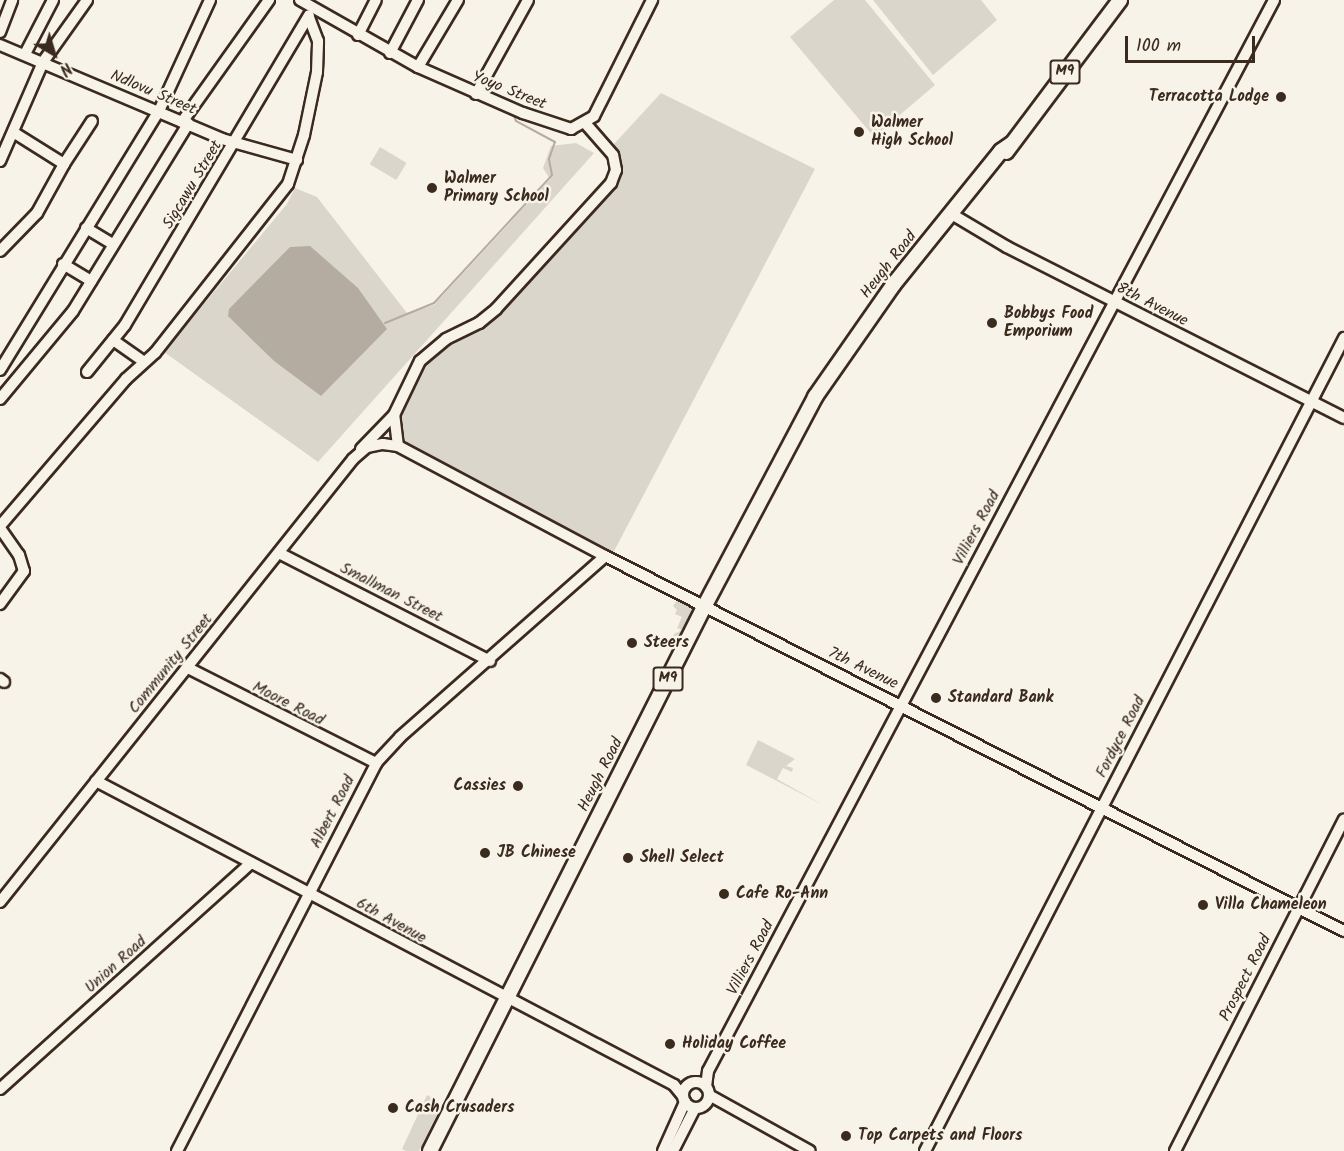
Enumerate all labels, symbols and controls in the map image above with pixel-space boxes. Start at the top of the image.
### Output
north arrow [24,24,84,84]
scale bar [1128,24,1258,62]
text: 100 m [1136,32,1181,61]
text: N [54,56,77,82]
road number: M9 [1048,60,1082,84]
street label: Ndlovu Street [107,66,199,120]
street label: Yoyo Street [469,67,549,115]
place label: Terracotta Lodge [1149,87,1269,107]
marker: Terracotta Lodge [1274,90,1288,104]
place label: Walmer High School [871,113,953,151]
marker: Walmer High School [852,125,866,139]
street label: Sigcawu Street [159,137,227,233]
place label: Walmer Primary School [444,169,549,207]
marker: Walmer Primary School [425,181,439,195]
street label: Heugh Road [857,227,921,303]
street label: 8th Avenue [1113,279,1191,331]
place label: Bobbys Food Emporium [1004,304,1093,342]
marker: Bobbys Food Emporium [985,316,999,330]
street label: Villiers Road [949,487,1005,569]
street label: Smallman Street [337,559,445,627]
street label: Community Street [125,610,217,718]
place label: Steers [644,633,689,653]
marker: Steers [625,636,639,650]
street label: 7th Avenue [825,644,901,694]
road number: M9 [652,667,684,691]
street label: Moore Road [249,678,327,730]
place label: Standard Bank [948,688,1053,708]
marker: Standard Bank [929,691,943,705]
street label: Fordyce Road [1092,693,1150,781]
street label: Heugh Road [574,735,628,815]
street label: Albert Road [306,772,360,852]
place label: Cassies [454,776,506,796]
marker: Cassies [511,779,525,793]
place label: JB Chinese [497,843,576,863]
marker: JB Chinese [478,846,492,860]
place label: Shell Select [640,848,724,868]
marker: Shell Select [621,851,635,865]
place label: Cafe Ro-Ann [736,884,828,904]
marker: Cafe Ro-Ann [717,887,731,901]
street label: 6th Avenue [353,894,429,948]
place label: Villa Chameleon [1215,895,1327,915]
marker: Villa Chameleon [1196,898,1210,912]
street label: Villiers Road [723,917,779,999]
street label: Prospect Road [1216,931,1276,1025]
street label: Union Road [81,932,151,998]
place label: Holiday Coffee [682,1034,786,1054]
marker: Holiday Coffee [663,1037,677,1051]
place label: Cash Crusaders [405,1098,514,1118]
marker: Cash Crusaders [386,1101,400,1115]
place label: Top Carpets and Floors [858,1126,1022,1146]
marker: Top Carpets and Floors [839,1129,853,1143]

